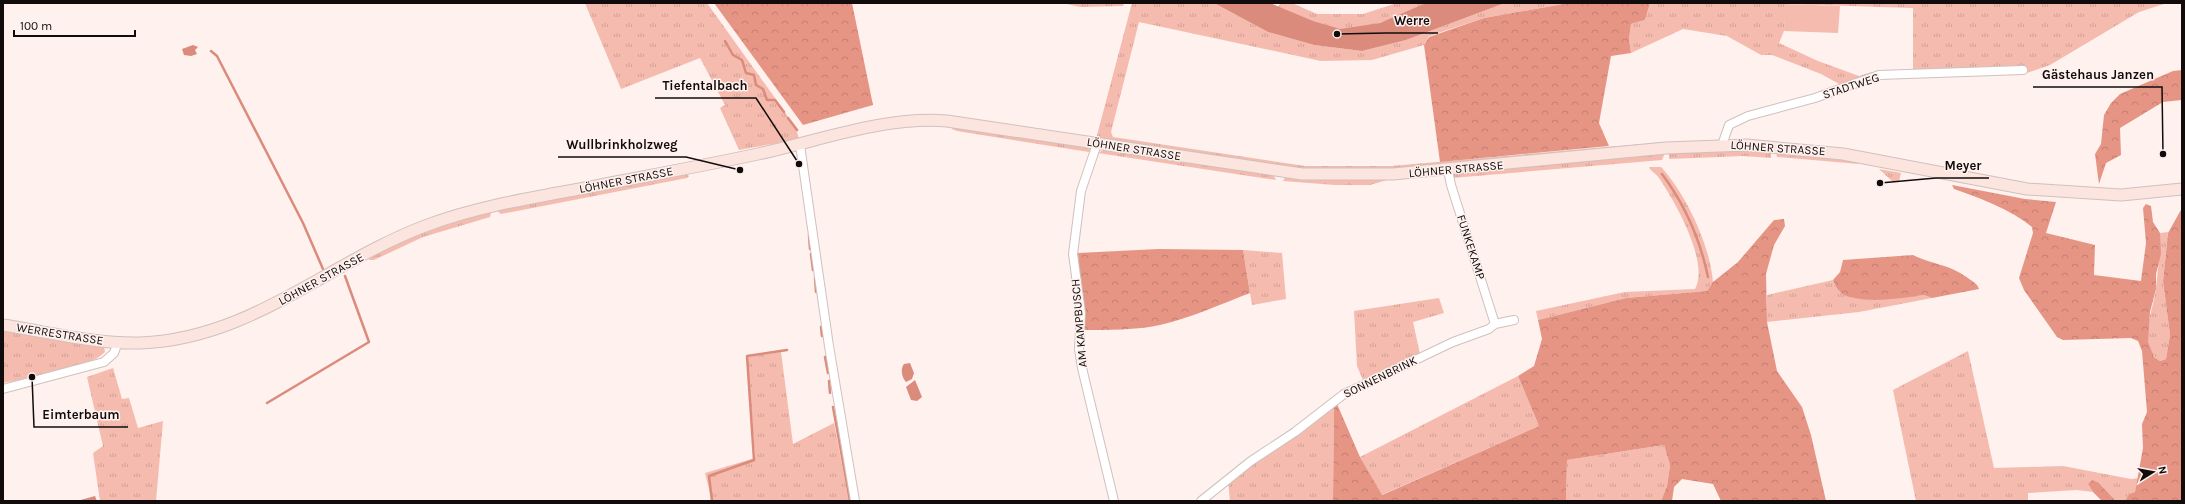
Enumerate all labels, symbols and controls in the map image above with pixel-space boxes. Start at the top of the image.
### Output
callout: Werre [1386,8,1438,33]
scale bar [14,12,135,38]
text: Werre [1394,13,1430,28]
text: 100 m [20,19,52,33]
callout: Gästehaus Janzen [2033,62,2162,87]
text: Gästehaus Janzen [2042,67,2154,82]
street label: STADTWEG [1821,70,1881,102]
callout: Tiefentalbach [655,73,756,98]
text: Tiefentalbach [662,78,748,93]
callout: Wullbrinkholzweg [558,132,686,157]
street label: LÖHNER STRASSE [1086,135,1182,163]
text: Wullbrinkholzweg [566,137,678,152]
street label: LÖHNER STRASSE [1730,138,1826,158]
callout: Meyer [1936,153,1989,178]
street label: LÖHNER STRASSE [1408,158,1504,180]
text: Meyer [1945,158,1982,173]
street label: LÖHNER STRASSE [578,164,674,196]
street label: FUNKEKAMP [1454,213,1488,282]
street label: LÖHNER STRASSE [276,250,366,308]
street label: AM KAMPBUSCH [1068,278,1090,368]
street label: WERRESTRASSE [16,320,104,348]
street label: SONNENBRINK [1341,353,1420,401]
callout: Eimterbaum [34,402,128,427]
text: Eimterbaum [42,407,120,422]
north arrow [2133,452,2173,492]
text: N [2155,465,2169,475]

